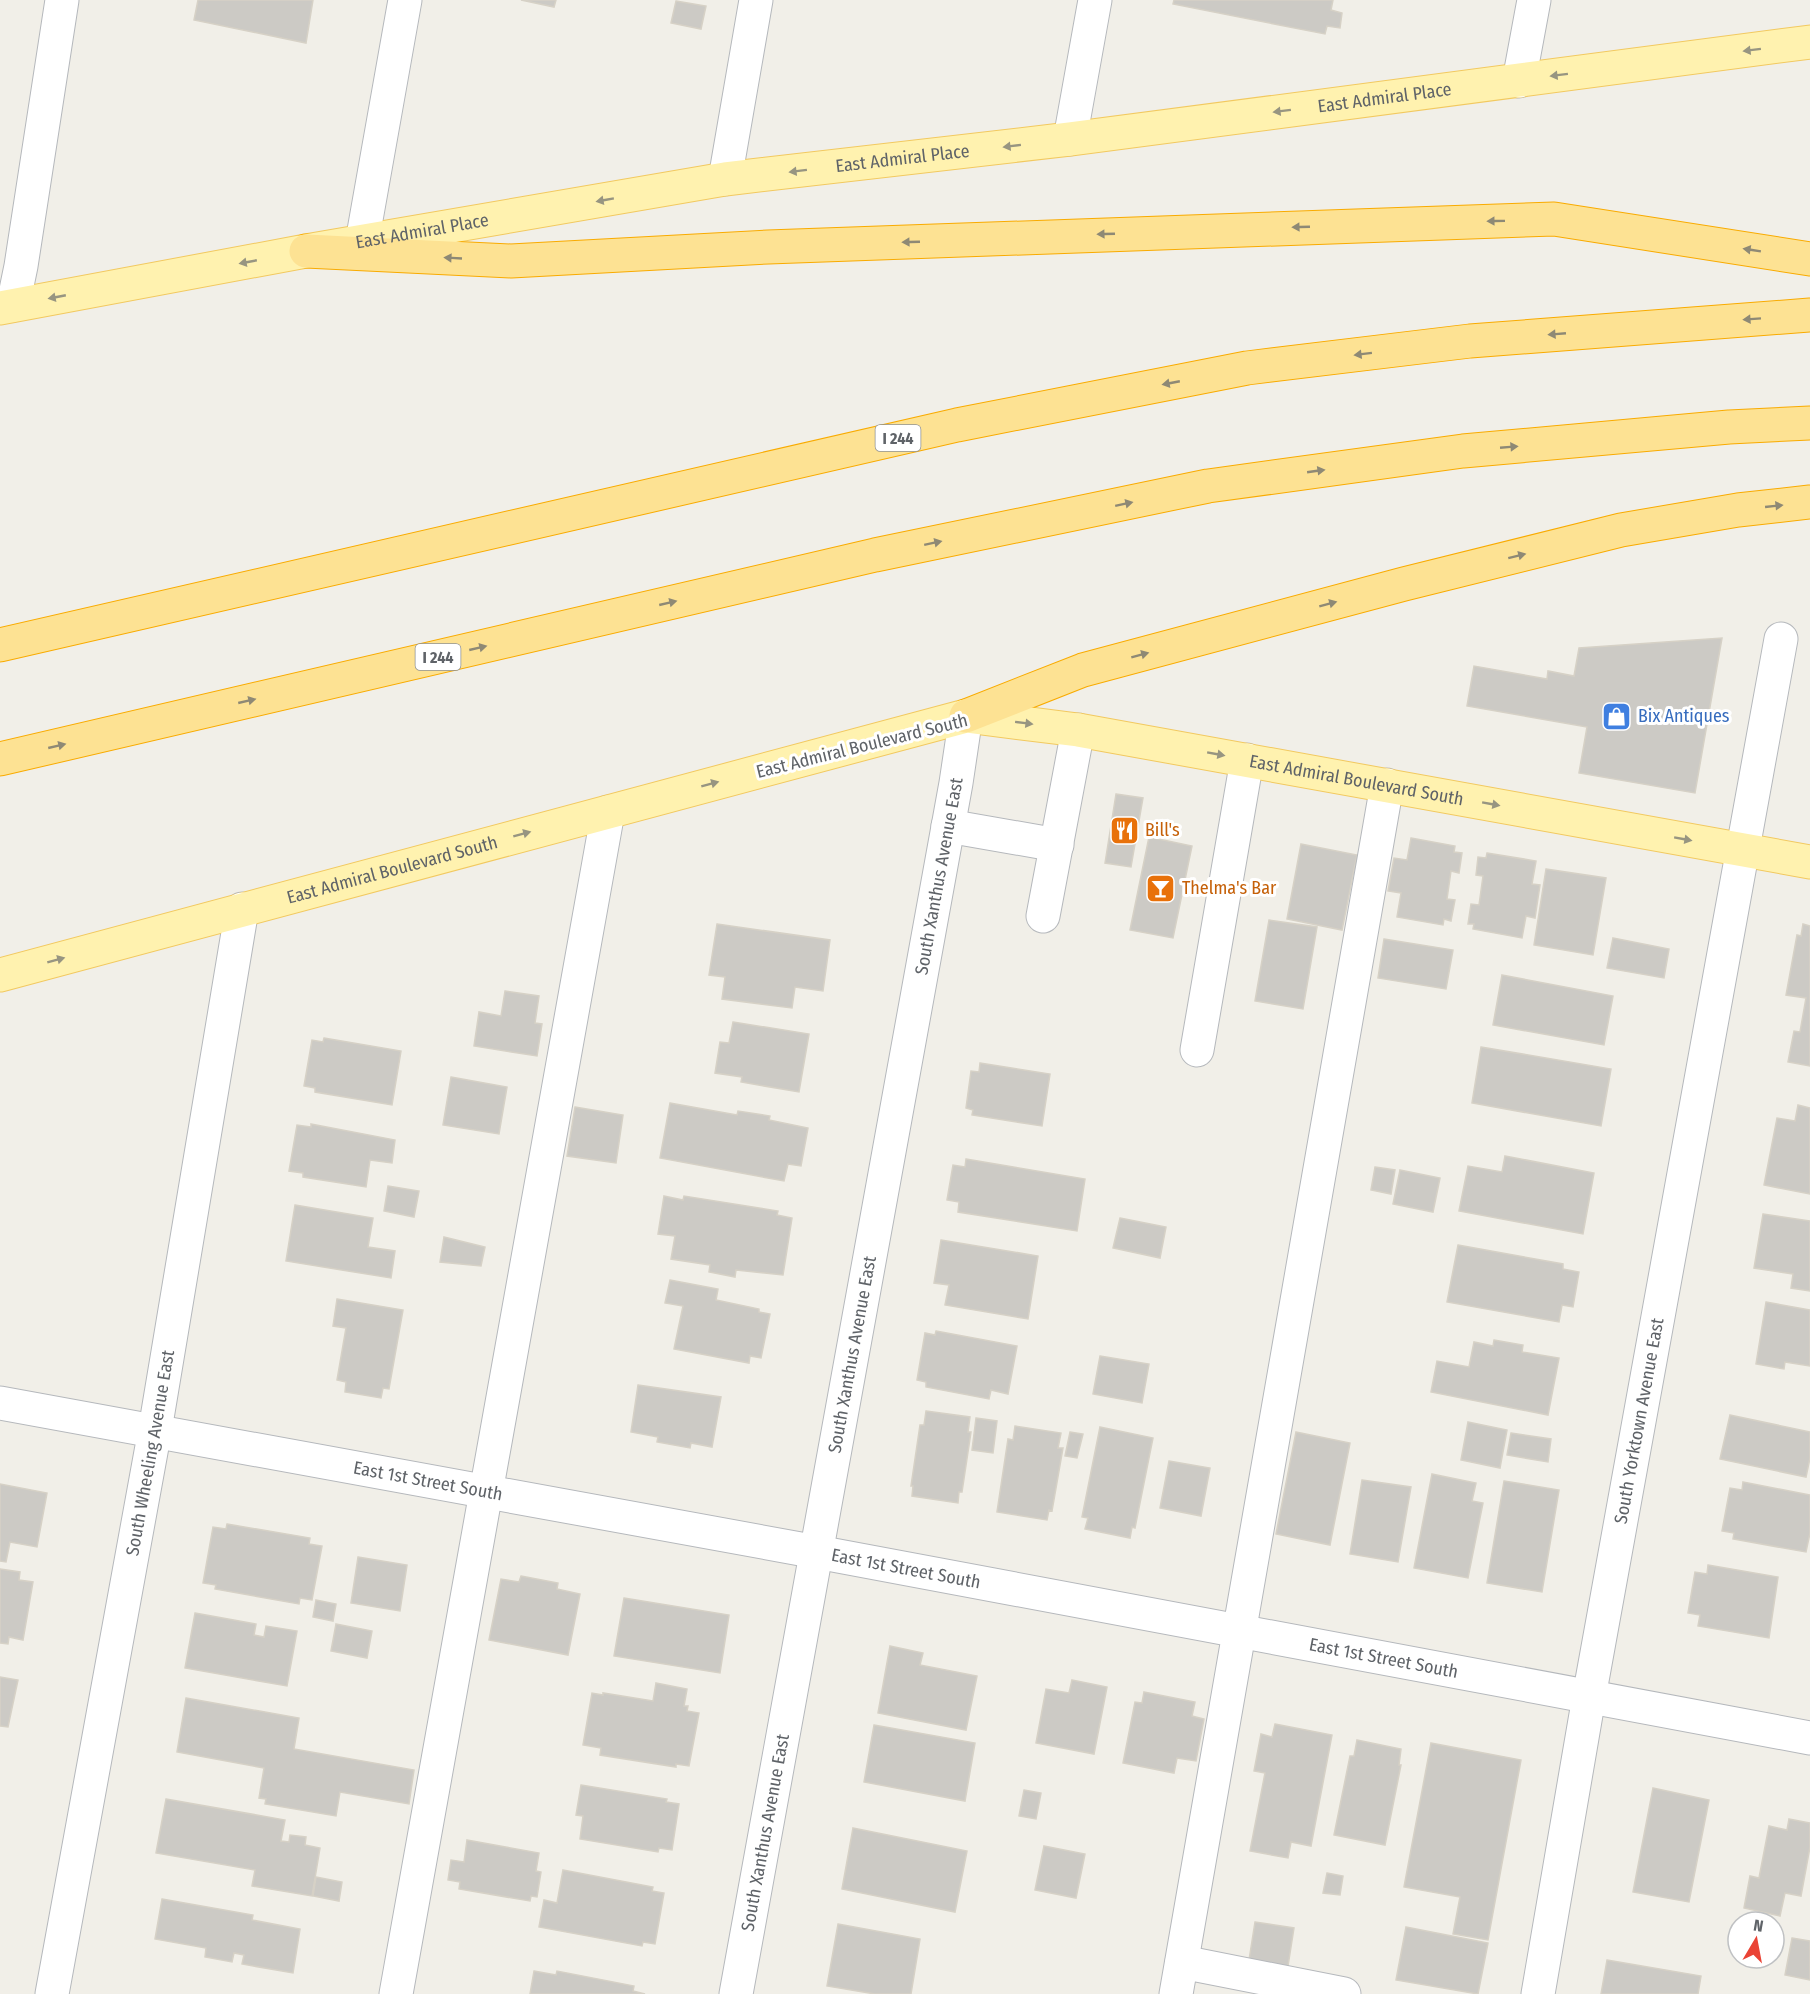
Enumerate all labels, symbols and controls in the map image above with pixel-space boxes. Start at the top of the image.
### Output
one-way arrow [1742,45,1761,55]
one-way arrow [1549,71,1568,80]
street label: East Admiral Place [1316,78,1453,117]
one-way arrow [1272,107,1291,116]
street label: East Admiral Place [834,140,971,177]
one-way arrow [1003,141,1022,150]
one-way arrow [788,166,807,176]
one-way arrow [595,196,614,205]
street label: East Admiral Place [354,209,490,253]
one-way arrow [1486,216,1505,225]
one-way arrow [1291,222,1310,231]
one-way arrow [1096,230,1115,239]
one-way arrow [901,237,920,246]
one-way arrow [1743,246,1762,255]
one-way arrow [443,254,462,263]
one-way arrow [239,258,258,267]
one-way arrow [47,293,66,302]
one-way arrow [1742,314,1761,324]
one-way arrow [1548,329,1567,339]
one-way arrow [1354,349,1373,358]
one-way arrow [1161,379,1180,388]
road number: I 244 [876,425,920,451]
one-way arrow [1500,442,1519,452]
one-way arrow [1306,467,1325,476]
one-way arrow [1114,499,1133,508]
one-way arrow [1764,501,1783,511]
one-way arrow [923,538,942,547]
one-way arrow [1508,551,1526,560]
one-way arrow [658,598,677,608]
one-way arrow [1319,599,1337,609]
one-way arrow [468,642,487,652]
road number: I 244 [416,644,460,670]
one-way arrow [1130,649,1149,659]
one-way arrow [238,696,256,706]
shop icon: Bix Antiques [1601,700,1633,732]
place label: Bix Antiques [1638,705,1730,727]
street label: East Admiral Boulevard South [754,709,970,783]
one-way arrow [1014,719,1033,728]
one-way arrow [48,740,66,750]
one-way arrow [1207,750,1226,759]
street label: East Admiral Boulevard South [1248,750,1465,810]
street label: South Xanthus Avenue East [910,776,968,977]
one-way arrow [701,779,719,789]
one-way arrow [1481,800,1500,809]
restaurant icon: Bill's [1108,814,1140,846]
place label: Bill's [1145,819,1180,841]
one-way arrow [512,829,531,839]
street label: East Admiral Boulevard South [284,831,500,909]
one-way arrow [1673,834,1692,843]
bar icon: Thelma's Bar [1145,872,1177,904]
place label: Thelma's Bar [1182,877,1277,899]
one-way arrow [47,954,66,964]
street label: South Xanthus Avenue East [823,1254,881,1455]
street label: South Yorktown Avenue East [1610,1316,1669,1526]
street label: South Wheeling Avenue East [121,1348,179,1558]
street label: East 1st Street South [352,1457,504,1505]
street label: East 1st Street South [830,1544,982,1593]
street label: East 1st Street South [1307,1633,1460,1683]
street label: South Xanthus Avenue East [737,1732,794,1933]
north arrow [1726,1910,1786,1970]
text: N [1752,1916,1765,1936]

